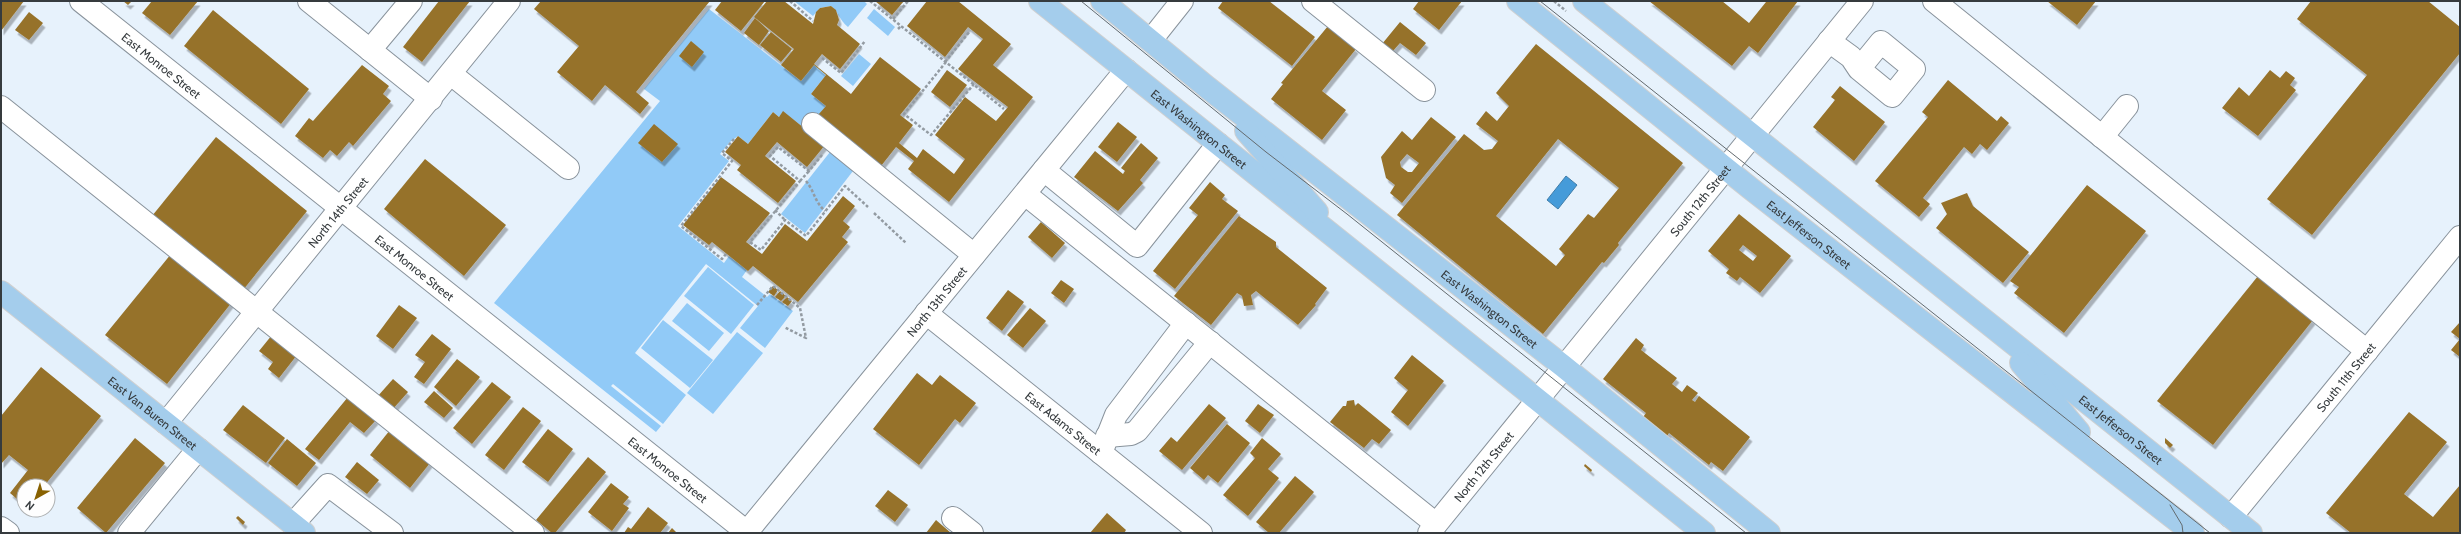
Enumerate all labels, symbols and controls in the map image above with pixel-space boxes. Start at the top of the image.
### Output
street label: East Monroe Street [119,29,204,101]
street label: East Washington Street [1148,86,1250,171]
street label: South 12th Street [1666,162,1733,239]
street label: North 14th Street [304,173,371,250]
street label: East Jefferson Street [1764,197,1854,272]
street label: East Monroe Street [372,231,457,303]
street label: North 13th Street [903,263,970,339]
street label: East Washington Street [1439,266,1541,351]
street label: South 11th Street [2313,339,2378,415]
street label: East Van Buren Street [105,373,200,453]
street label: East Adams Street [1022,388,1104,458]
street label: East Jefferson Street [2076,391,2166,467]
street label: North 12th Street [1450,428,1516,505]
street label: East Monroe Street [626,433,711,505]
north arrow [16,478,56,518]
text: N [22,498,37,514]

